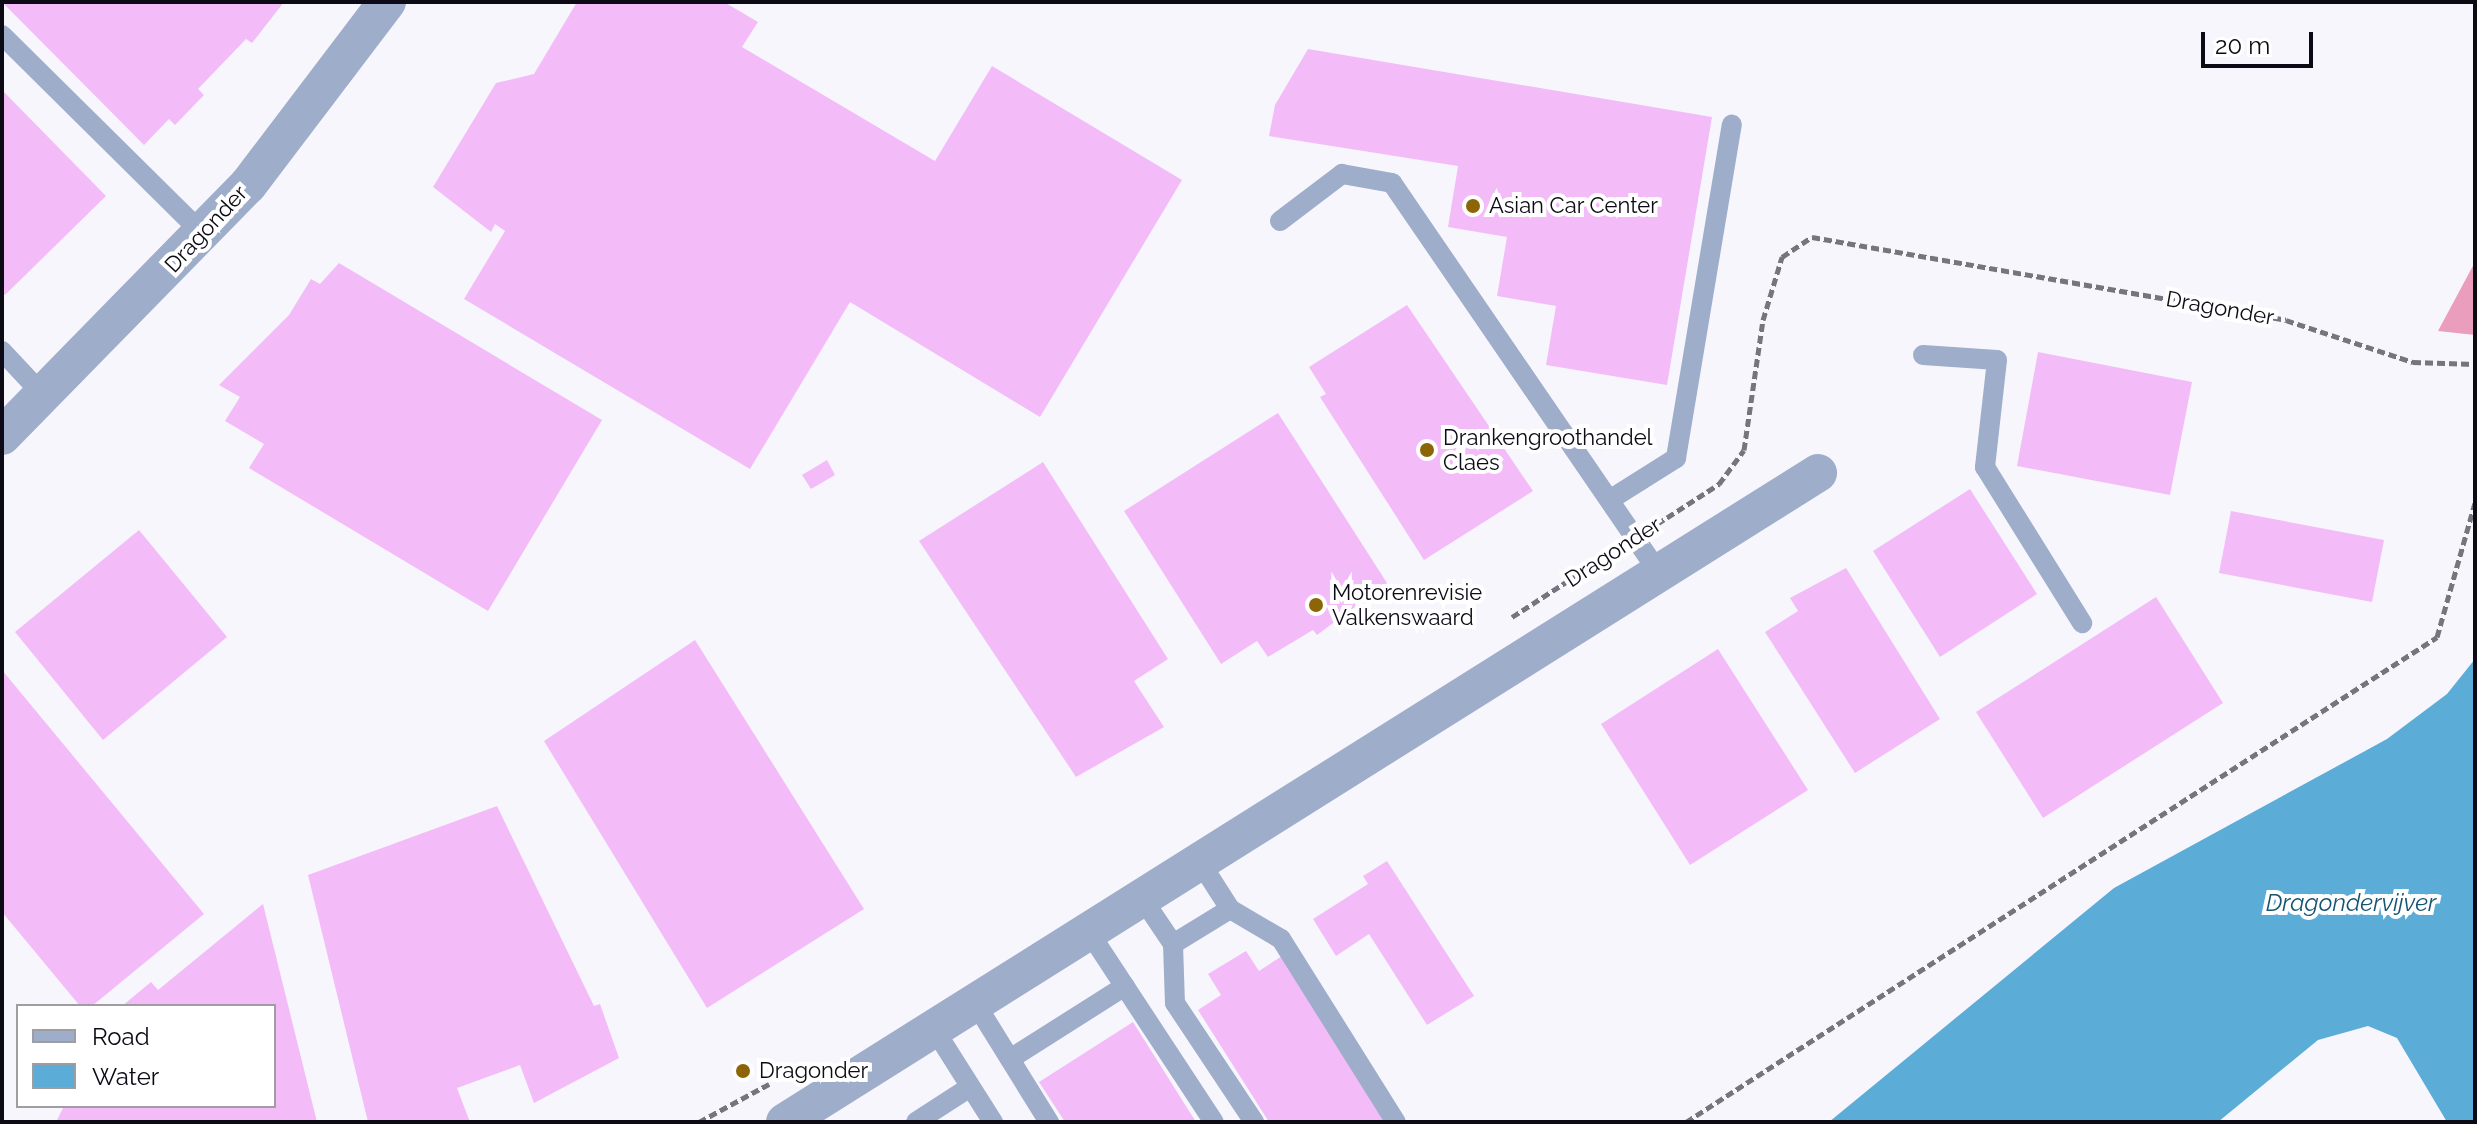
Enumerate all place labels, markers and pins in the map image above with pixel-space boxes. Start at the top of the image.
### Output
place label: Asian Car Center [1489,193,1659,219]
marker: Asian Car Center [1464,197,1482,215]
place label: Drankengroothandel Claes [1443,424,1653,476]
marker: Drankengroothandel Claes [1418,441,1436,459]
place label: Motorenrevisie Valkenswaard [1332,579,1482,630]
marker: Motorenrevisie Valkenswaard [1307,596,1325,614]
place label: Dragonder [759,1058,868,1084]
marker: Dragonder [734,1062,752,1080]

